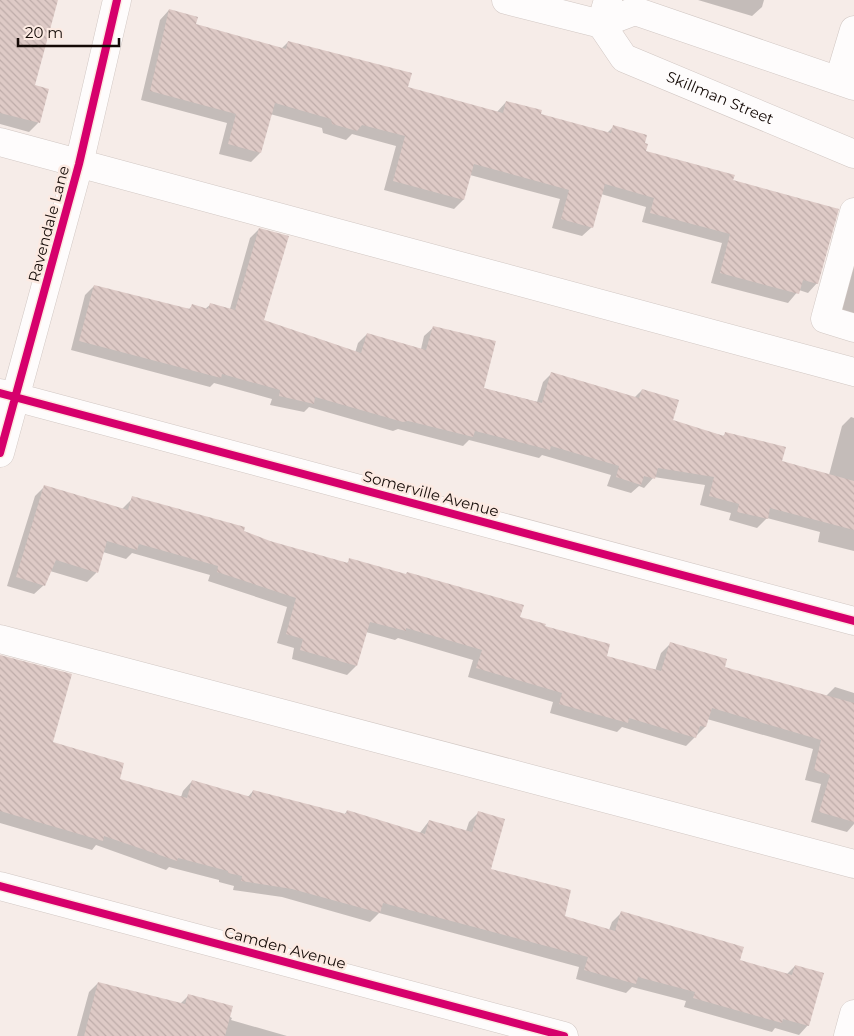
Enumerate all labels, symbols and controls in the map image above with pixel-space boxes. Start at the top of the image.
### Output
scale bar [18,15,119,47]
text: 20 m [25,23,63,42]
street label: Skillman Street [664,67,777,128]
street label: Ravendale Lane [24,164,73,284]
street label: Somerville Avenue [361,466,501,521]
street label: Camden Avenue [222,922,348,973]

